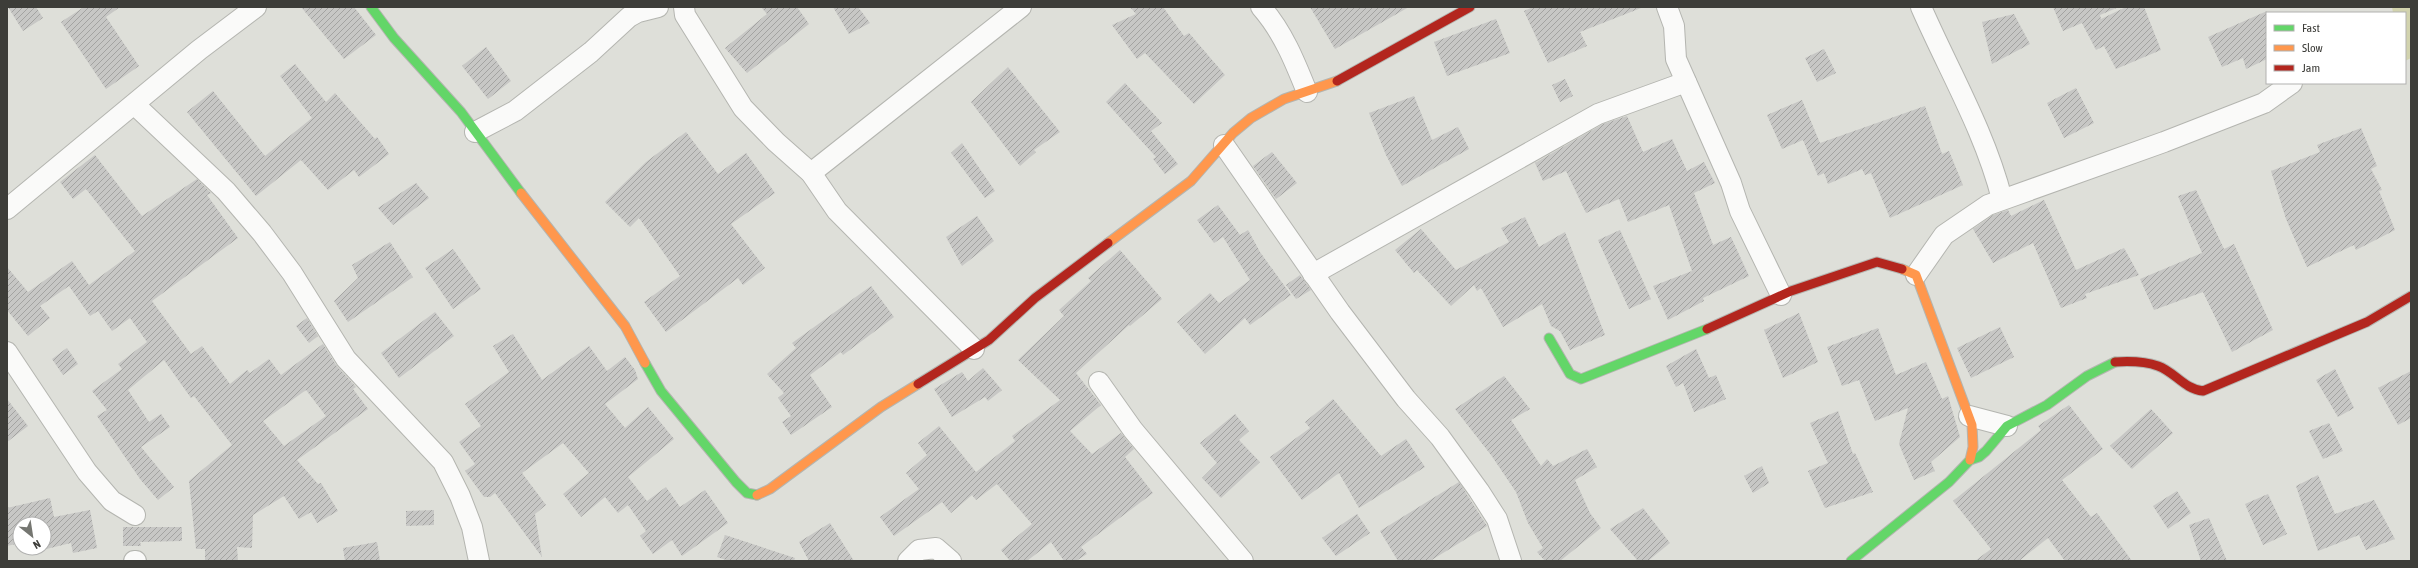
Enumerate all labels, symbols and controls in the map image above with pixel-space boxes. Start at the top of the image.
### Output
legend [2266,12,2406,84]
text: Fast [2302,21,2320,35]
text: Slow [2302,41,2323,55]
text: Jam [2302,61,2320,75]
north arrow [12,516,52,556]
text: N [31,538,43,551]

